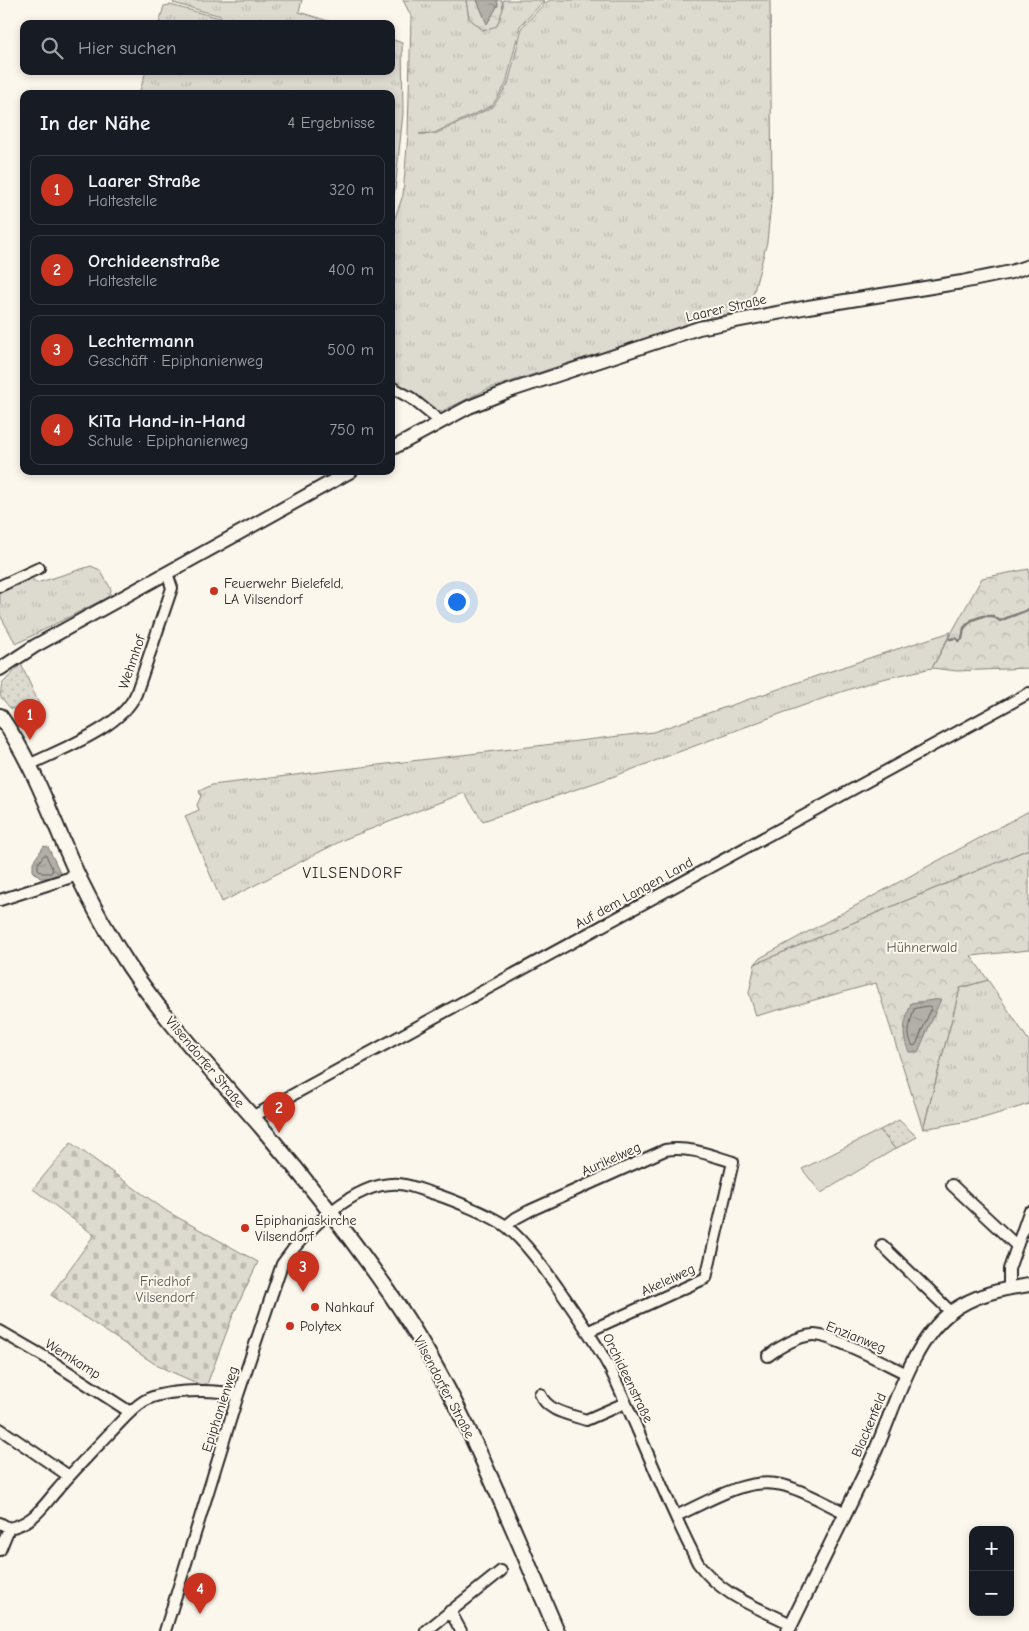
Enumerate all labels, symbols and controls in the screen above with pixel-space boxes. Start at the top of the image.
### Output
search box [20,20,395,75]
icon: search [38,34,66,62]
text: Hier suchen [78,37,176,59]
text: In der Nähe [40,111,150,135]
text: 4 Ergebnisse [288,114,375,132]
text: Laarer Straße [88,170,200,192]
text: 1 [54,181,60,199]
text: 320 m [329,181,374,199]
text: Haltestelle [88,192,157,210]
text: Orchideenstraße [88,250,220,272]
text: 2 [53,261,61,279]
text: 400 m [328,261,374,279]
text: Haltestelle [88,272,157,290]
street label: Laarer Straße [684,290,768,326]
text: Lechtermann [88,330,194,352]
text: 3 [53,341,61,359]
text: 500 m [327,341,374,359]
text: Geschäft · Epiphanienweg [88,352,263,370]
text: KiTa Hand-in-Hand [88,410,246,432]
text: 4 [53,421,61,439]
text: 750 m [329,421,374,439]
text: Schule · Epiphanienweg [88,432,249,450]
place label: Feuerwehr Bielefeld, LA Vilsendorf [224,575,343,608]
marker: Feuerwehr Bielefeld, LA Vilsendorf [208,585,220,597]
your location [444,589,470,615]
street label: Wehmhof [115,632,150,691]
pin: 1 [14,699,46,740]
street label: Auf dem Langen Land [572,853,696,933]
district label: VILSENDORF [303,864,403,882]
park label: Hühnerwald [887,939,957,956]
street label: Vilsendorfer Straße [162,1013,248,1111]
pin: 2 [263,1092,295,1133]
street label: Aurikelweg [579,1138,643,1180]
place label: Epiphaniaskirche Vilsendorf [255,1212,357,1245]
marker: Epiphaniaskirche Vilsendorf [239,1222,251,1234]
pin: 3 [287,1251,319,1292]
street label: Akeleiweg [638,1260,698,1300]
park label: Friedhof Vilsendorf [136,1273,195,1306]
place label: Nahkauf [325,1299,375,1316]
marker: Nahkauf [309,1301,321,1313]
street label: Enzianweg [824,1317,888,1357]
place label: Polytex [300,1318,342,1335]
marker: Polytex [284,1320,296,1332]
street label: Orchideenstraße [599,1330,657,1426]
street label: Vilsendorfer Straße [410,1333,478,1441]
street label: Wemkamp [42,1335,104,1383]
street label: Epiphanienweg [198,1364,242,1454]
street label: Blackenfeld [848,1390,890,1460]
map controls [969,1526,1014,1616]
button: + [969,1526,1014,1571]
button: − [969,1571,1014,1616]
pin: 4 [184,1573,216,1614]

